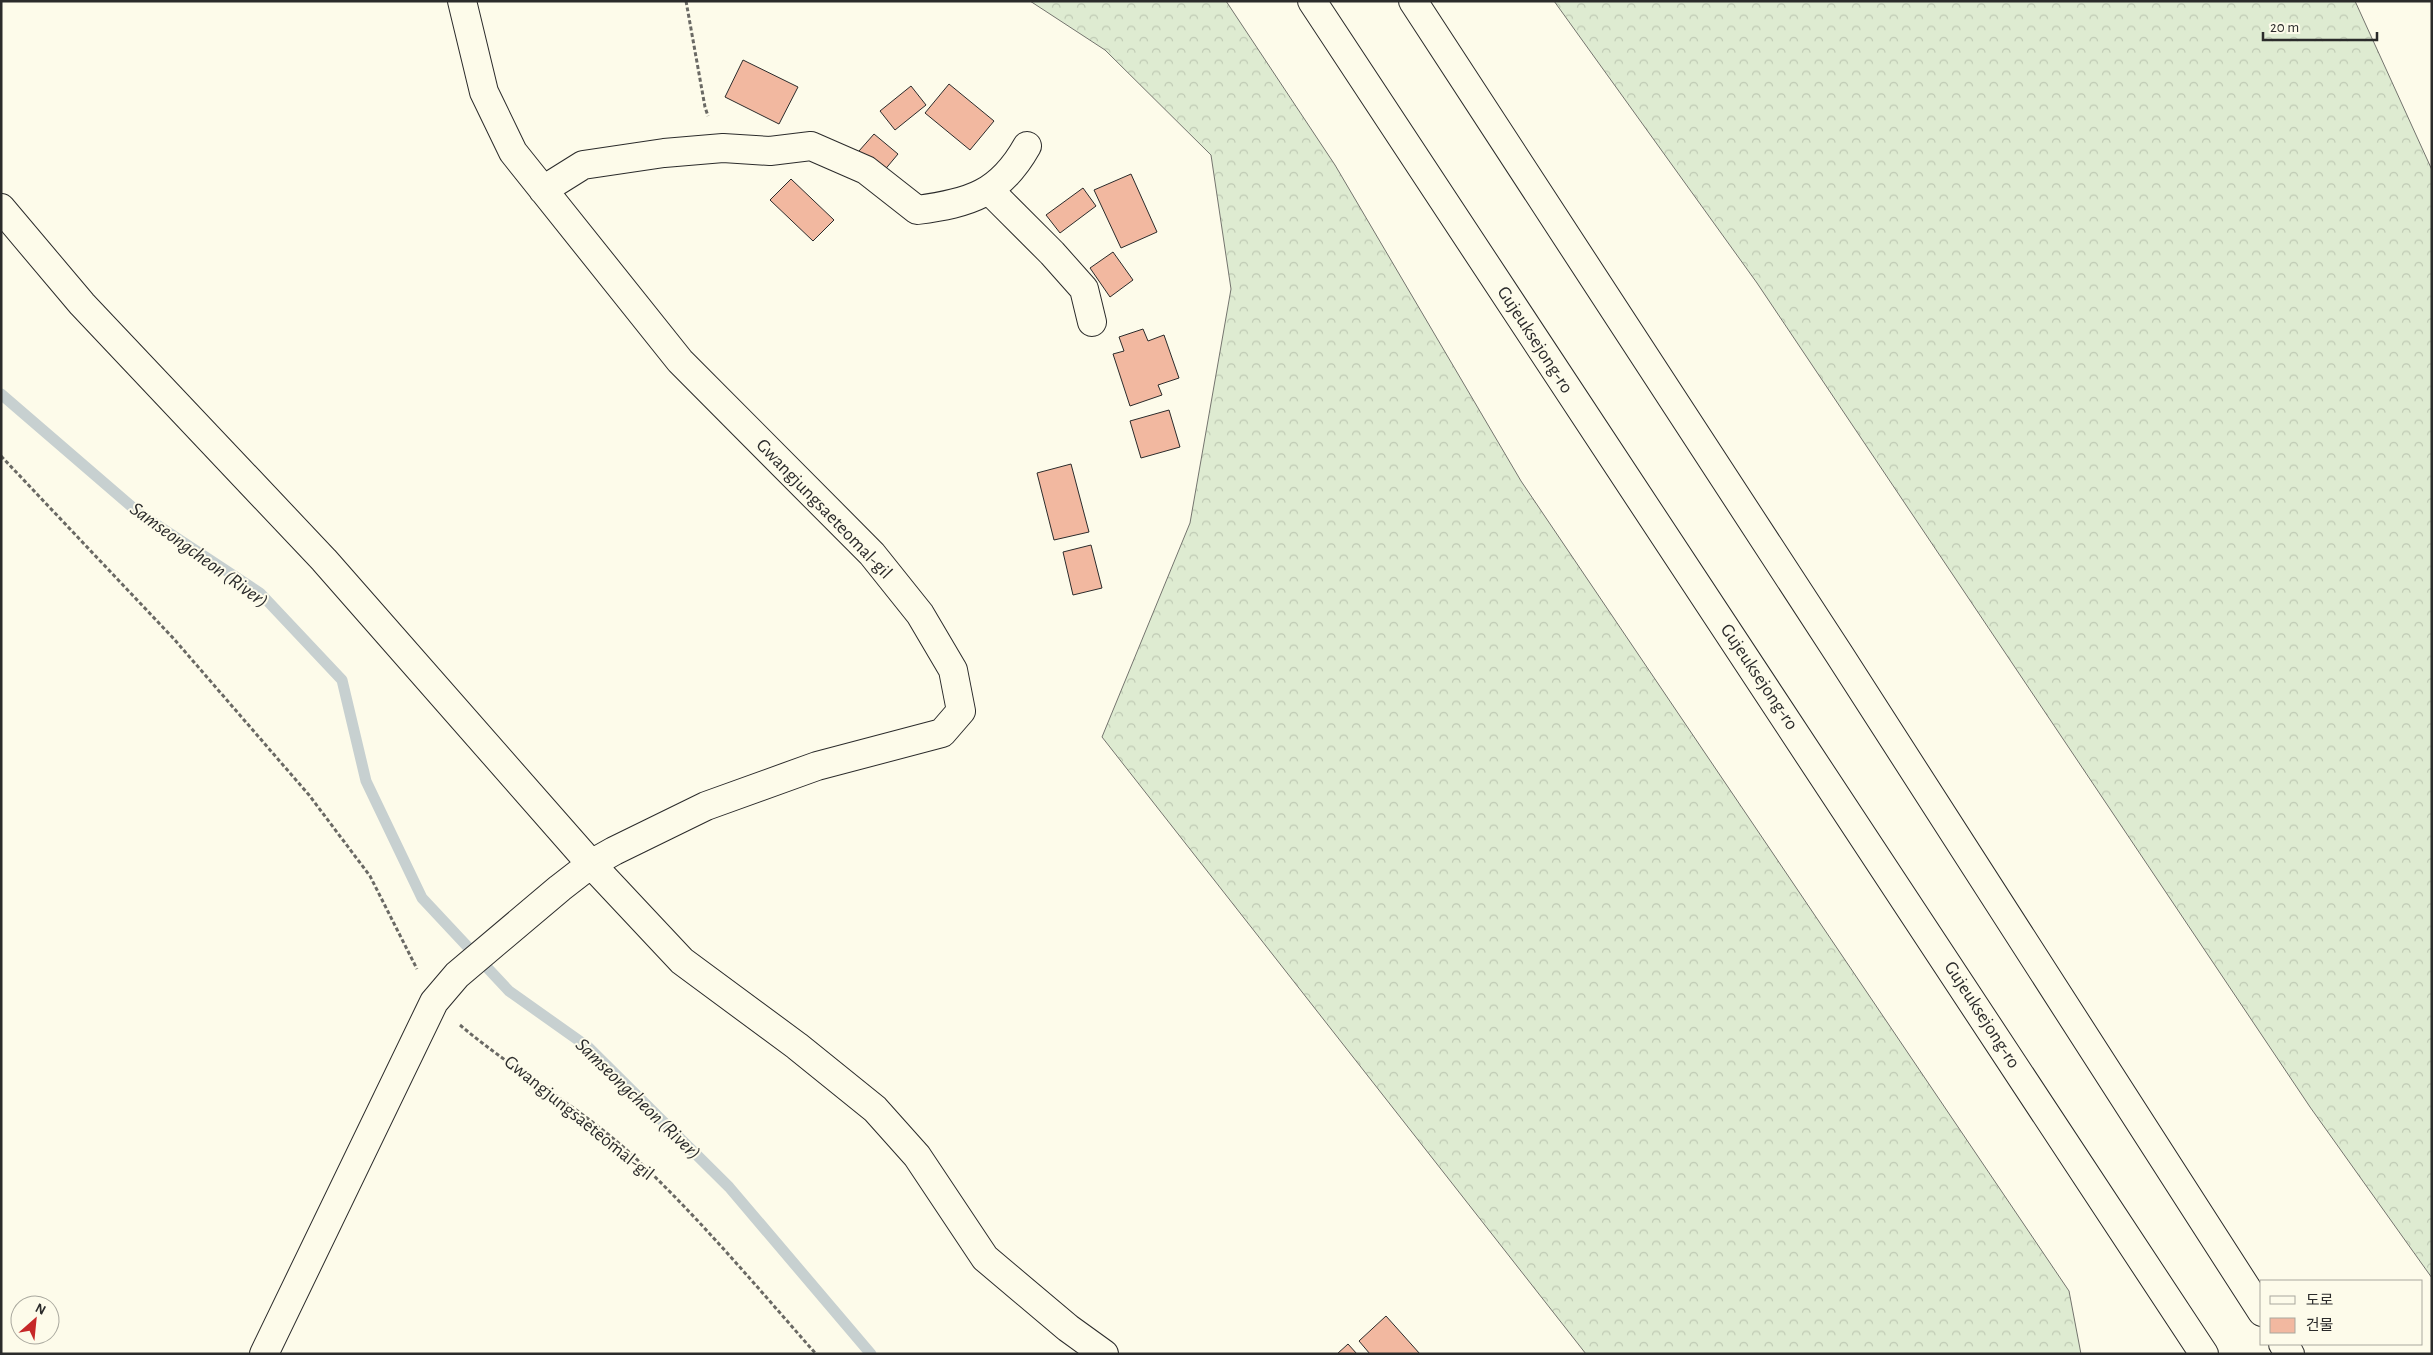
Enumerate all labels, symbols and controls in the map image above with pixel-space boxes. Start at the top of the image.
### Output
scale bar [2263,10,2377,42]
text: 20 m [2270,20,2299,35]
street label: Gujeuksejong-ro [1493,283,1577,397]
street label: Gwangjungsaeteomal-gil [752,435,896,583]
water label: Samseongcheon (River) [126,498,272,612]
street label: Gujeuksejong-ro [1717,621,1801,733]
street label: Gujeuksejong-ro [1940,958,2024,1072]
water label: Samseongcheon (River) [572,1035,704,1163]
street label: Gwangjungsaeteomal-gil [501,1052,657,1184]
legend [2260,1280,2423,1345]
text: 도로 [2306,1293,2334,1308]
north arrow [10,1295,60,1345]
text: N [33,1301,48,1318]
text: 건물 [2306,1317,2334,1333]

